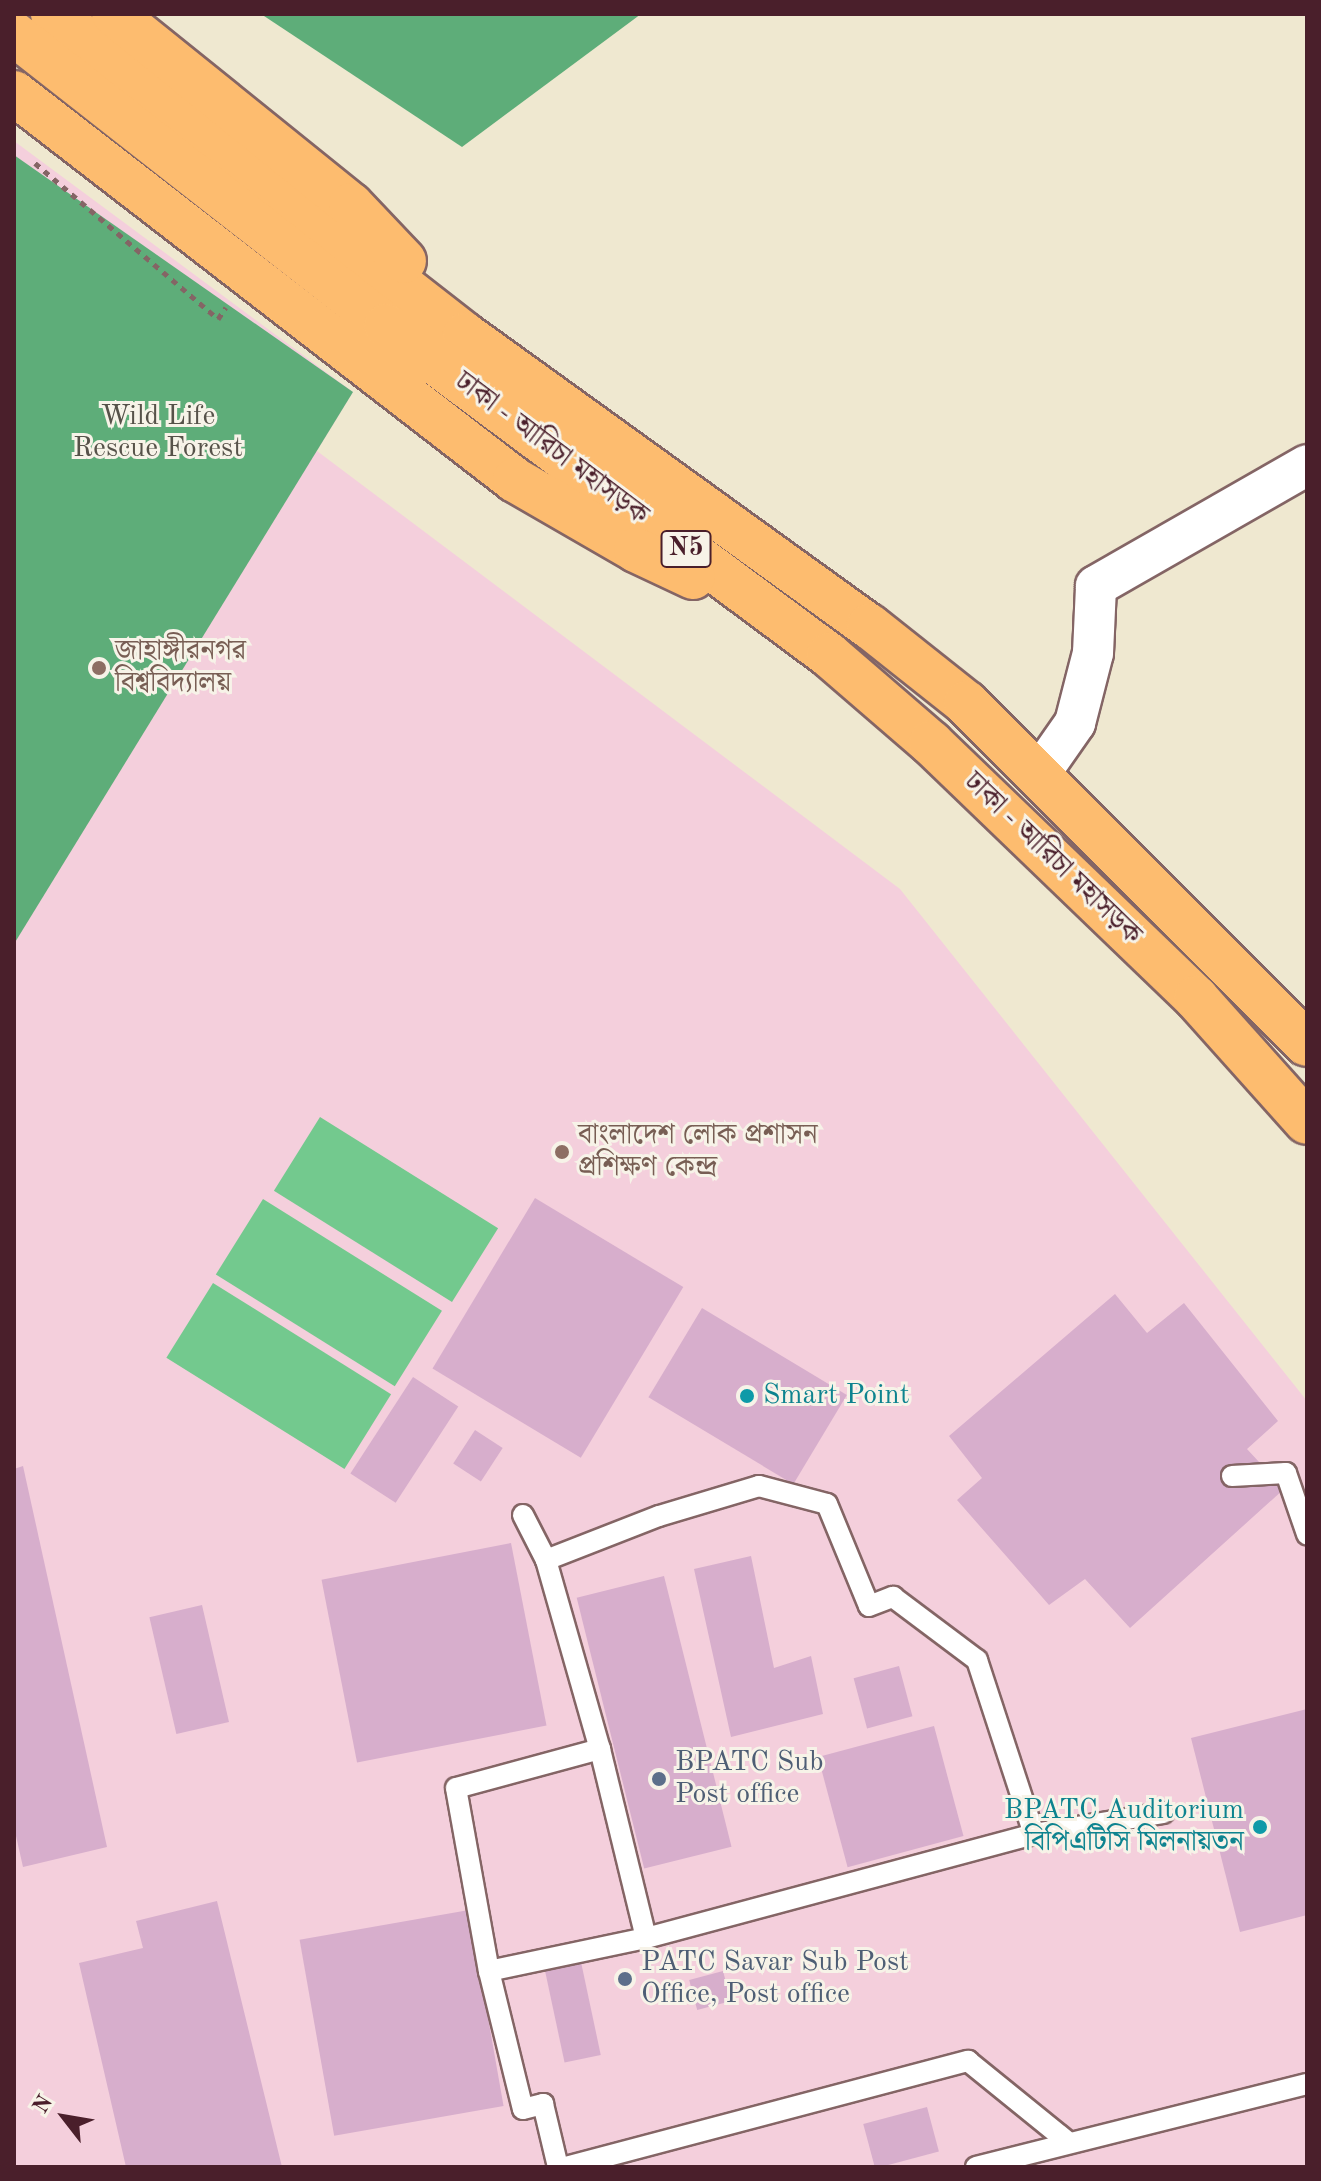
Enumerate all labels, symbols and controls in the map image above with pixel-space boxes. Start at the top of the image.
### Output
street label: ঢাকা - আরিচা মহাসড়ক [448,365,654,533]
park label: Wild Life Rescue Forest [73,400,243,466]
road number: N5 [660,527,712,571]
place label: জাহাঙ্গীরনগর বিশ্ববিদ্যালয় [115,635,246,701]
marker: জাহাঙ্গীরনগর বিশ্ববিদ্যালয় [90,659,108,677]
street label: ঢাকা - আরিচা মহাসড়ক [956,766,1148,952]
place label: বাংলাদেশ লোক প্রশাসন প্রশিক্ষণ কেন্দ্র [578,1119,818,1185]
marker: বাংলাদেশ লোক প্রশাসন প্রশিক্ষণ কেন্দ্র [553,1143,571,1161]
place label: Smart Point [763,1379,909,1413]
marker: Smart Point [738,1387,756,1405]
place label: BPATC Sub Post office [675,1746,824,1812]
marker: BPATC Sub Post office [650,1770,668,1788]
place label: BPATC Auditorium বিপিএটিসি মিলনায়তন [1004,1794,1244,1860]
marker: BPATC Auditorium বিপিএটিসি মিলনায়তন [1251,1818,1269,1836]
place label: PATC Savar Sub Post Office, Post office [641,1946,909,2012]
marker: PATC Savar Sub Post Office, Post office [616,1970,634,1988]
north arrow [24,2077,104,2157]
text: N [30,2092,57,2118]

